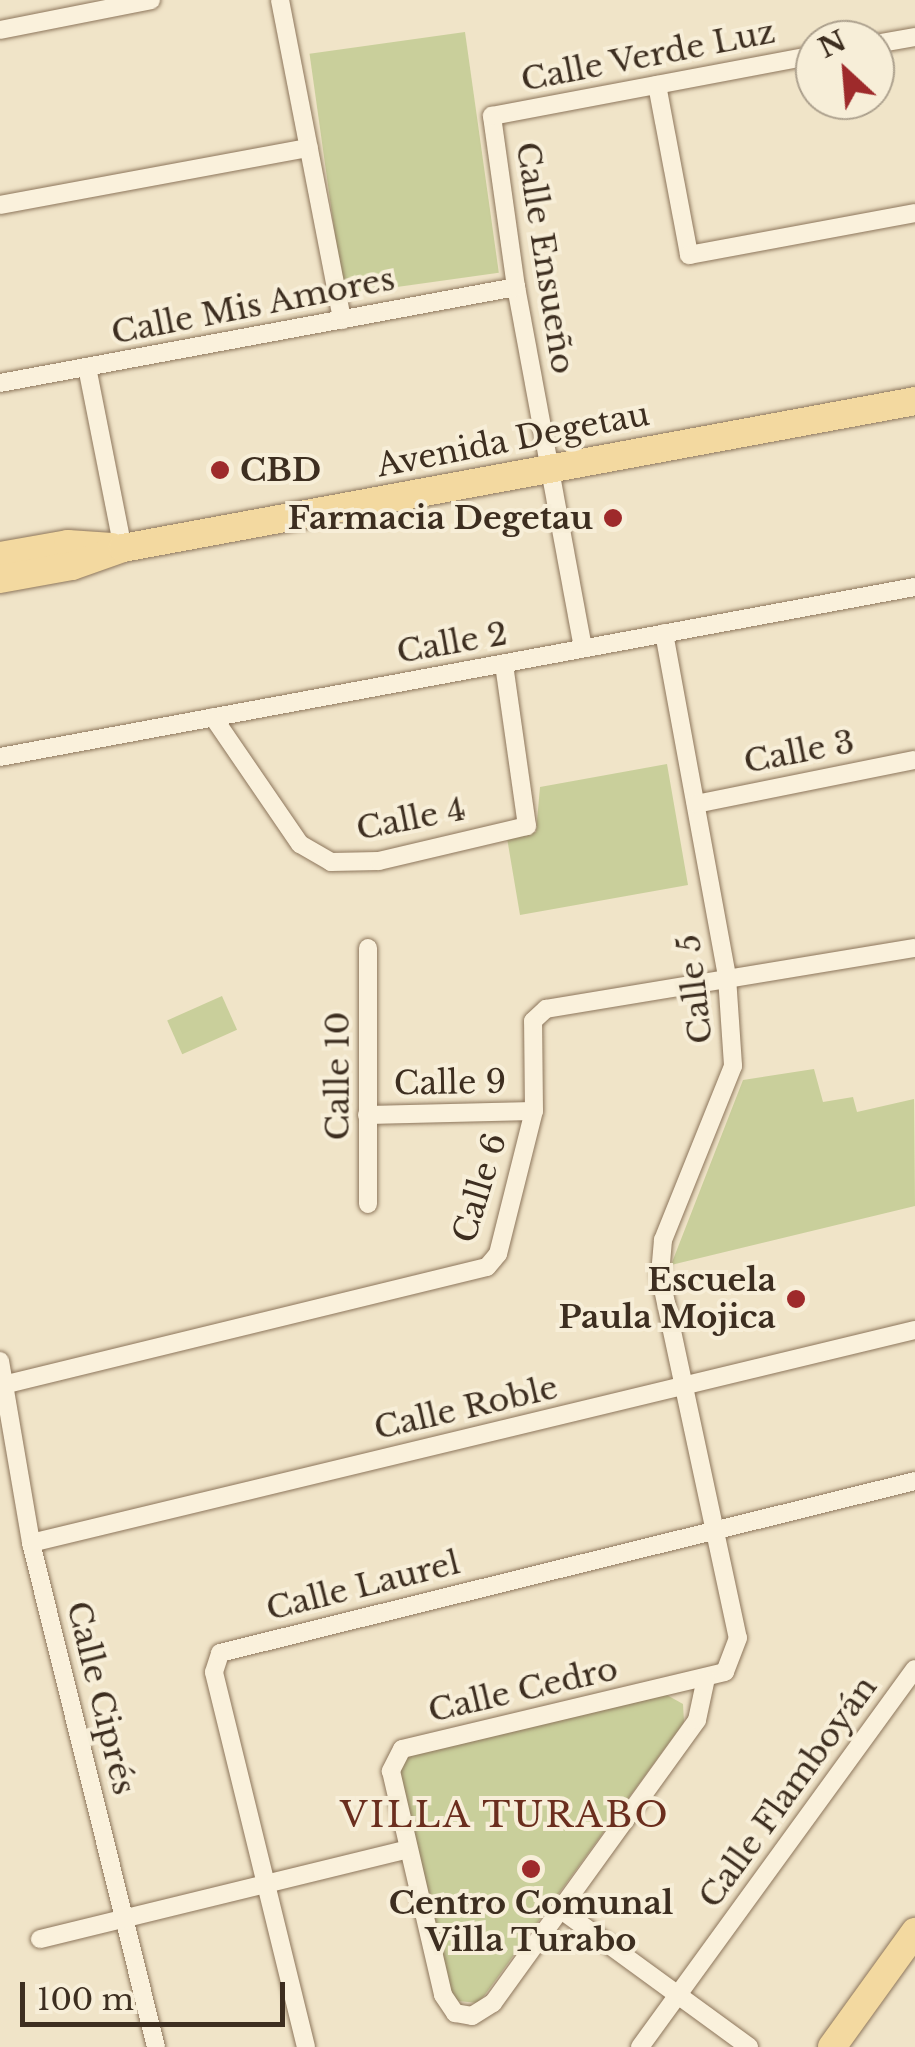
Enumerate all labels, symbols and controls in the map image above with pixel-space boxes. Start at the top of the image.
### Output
street label: Calle Verde Luz [517,12,779,100]
north arrow [795,20,895,120]
text: N [813,23,852,66]
street label: Calle Ensueño [508,139,582,377]
street label: Calle Mis Amores [108,260,398,352]
street label: Avenida Degetau [374,395,652,485]
place label: CBD [240,451,321,489]
marker: CBD [209,459,231,481]
place label: Farmacia Degetau [288,499,593,537]
marker: Farmacia Degetau [602,507,624,529]
street label: Calle 2 [394,614,510,672]
street label: Calle 3 [741,723,857,781]
street label: Calle 4 [353,790,469,848]
street label: Calle 5 [669,932,721,1046]
street label: Calle 10 [319,1012,357,1140]
street label: Calle 9 [394,1063,506,1103]
street label: Calle 6 [445,1129,515,1247]
place label: Escuela Paula Mojica [558,1262,776,1337]
marker: Escuela Paula Mojica [785,1288,807,1310]
street label: Calle Roble [370,1368,562,1448]
street label: Calle Laurel [262,1543,464,1629]
street label: Calle Ciprés [58,1597,144,1799]
street label: Calle Cedro [425,1650,621,1730]
street label: Calle Flamboyán [691,1669,885,1915]
district label: VILLA TURABO [339,1794,671,1836]
marker: Centro Comunal Villa Turabo [520,1858,542,1880]
place label: Centro Comunal Villa Turabo [389,1885,673,1960]
scale bar [25,1962,290,2024]
text: 100 m [37,1981,134,2018]

